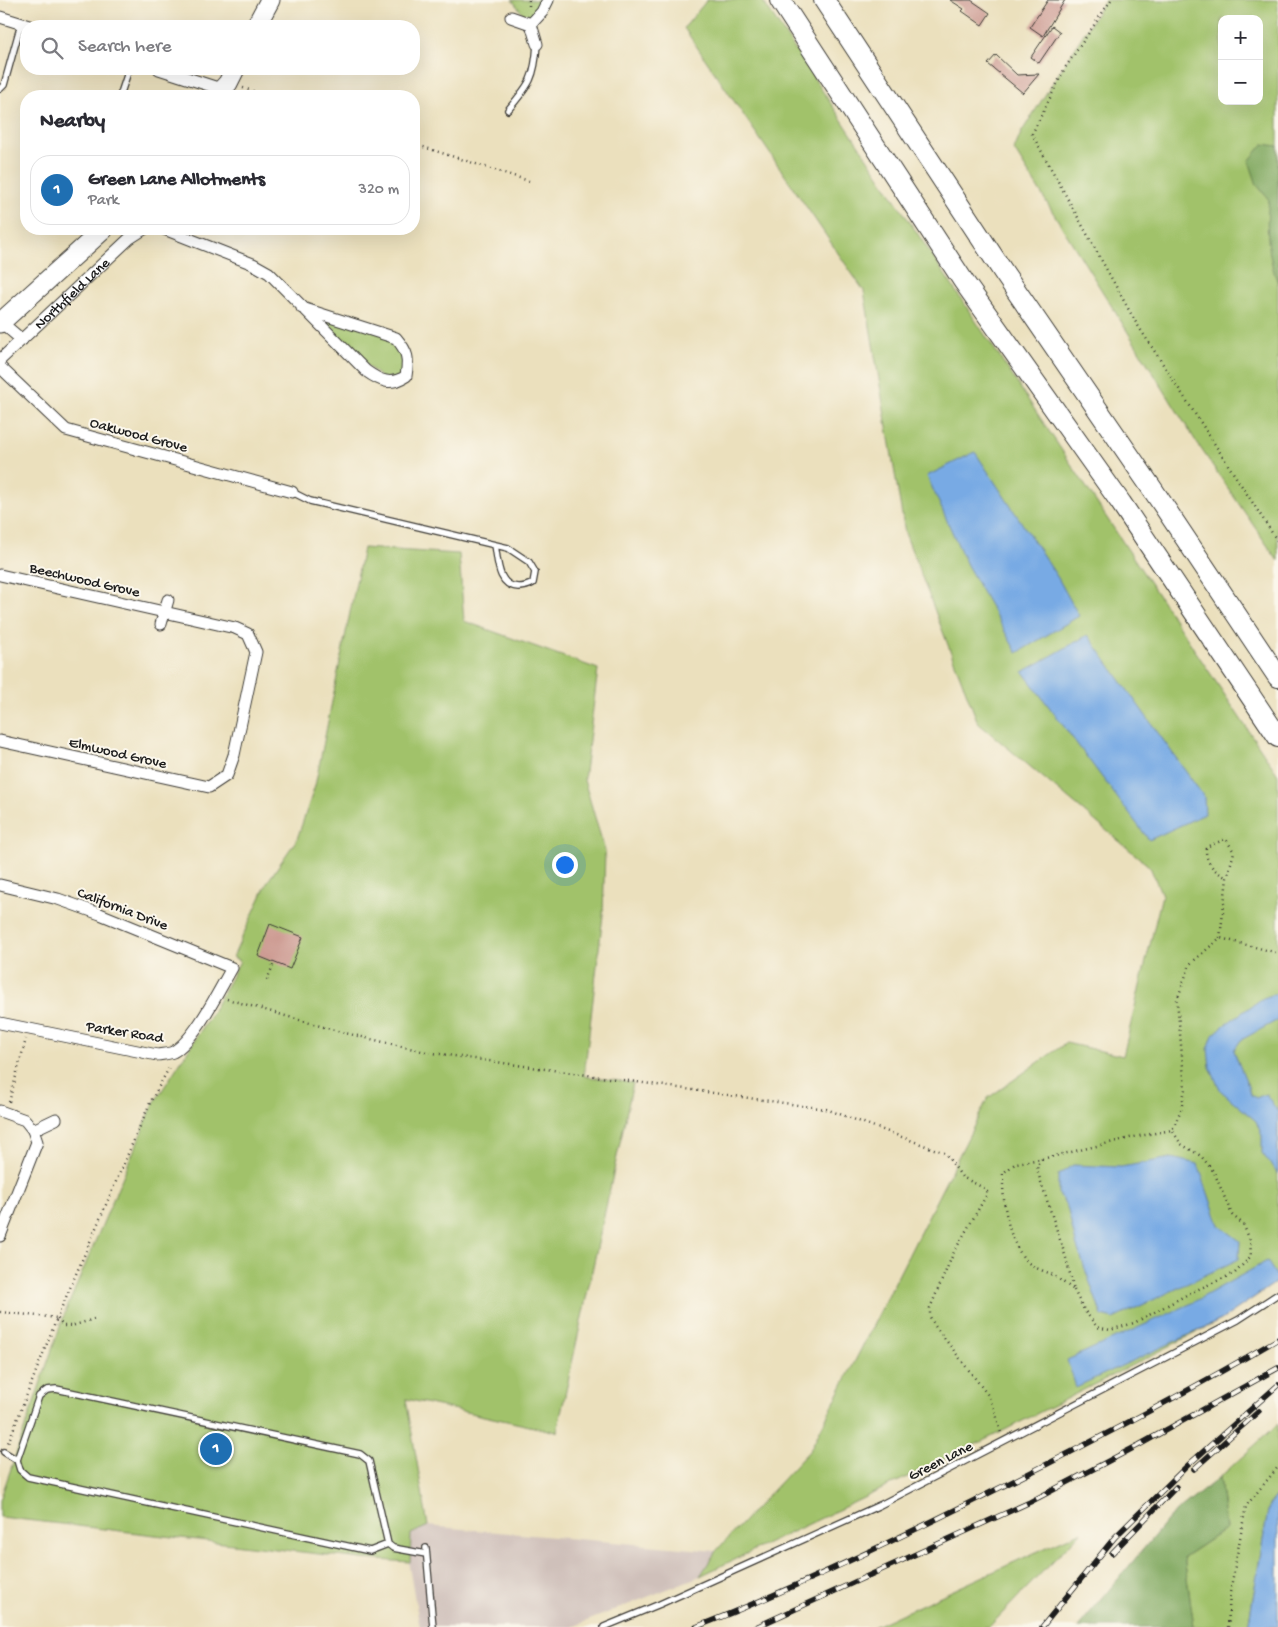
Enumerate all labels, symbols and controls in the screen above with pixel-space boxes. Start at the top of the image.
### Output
map controls [1218,15,1263,105]
button: + [1218,15,1263,60]
search box [20,20,420,75]
icon: search [38,34,66,62]
text: Search here [78,36,172,59]
button: − [1218,60,1263,105]
text: Nearby [40,110,105,135]
text: Green Lane Allotments [88,169,265,192]
text: 1 [54,181,60,200]
text: 320 m [359,181,399,200]
text: Park [88,192,119,211]
street label: Northfield Lane [31,254,115,334]
street label: Oakwood Grove [88,414,190,458]
street label: Beechwood Grove [27,559,142,602]
street label: Elmwood Grove [67,734,168,774]
your location [552,852,578,878]
street label: California Drive [74,884,170,936]
street label: Parker Road [84,1018,166,1048]
pin: 1 [200,1430,232,1468]
street label: Green Lane [906,1438,976,1486]

